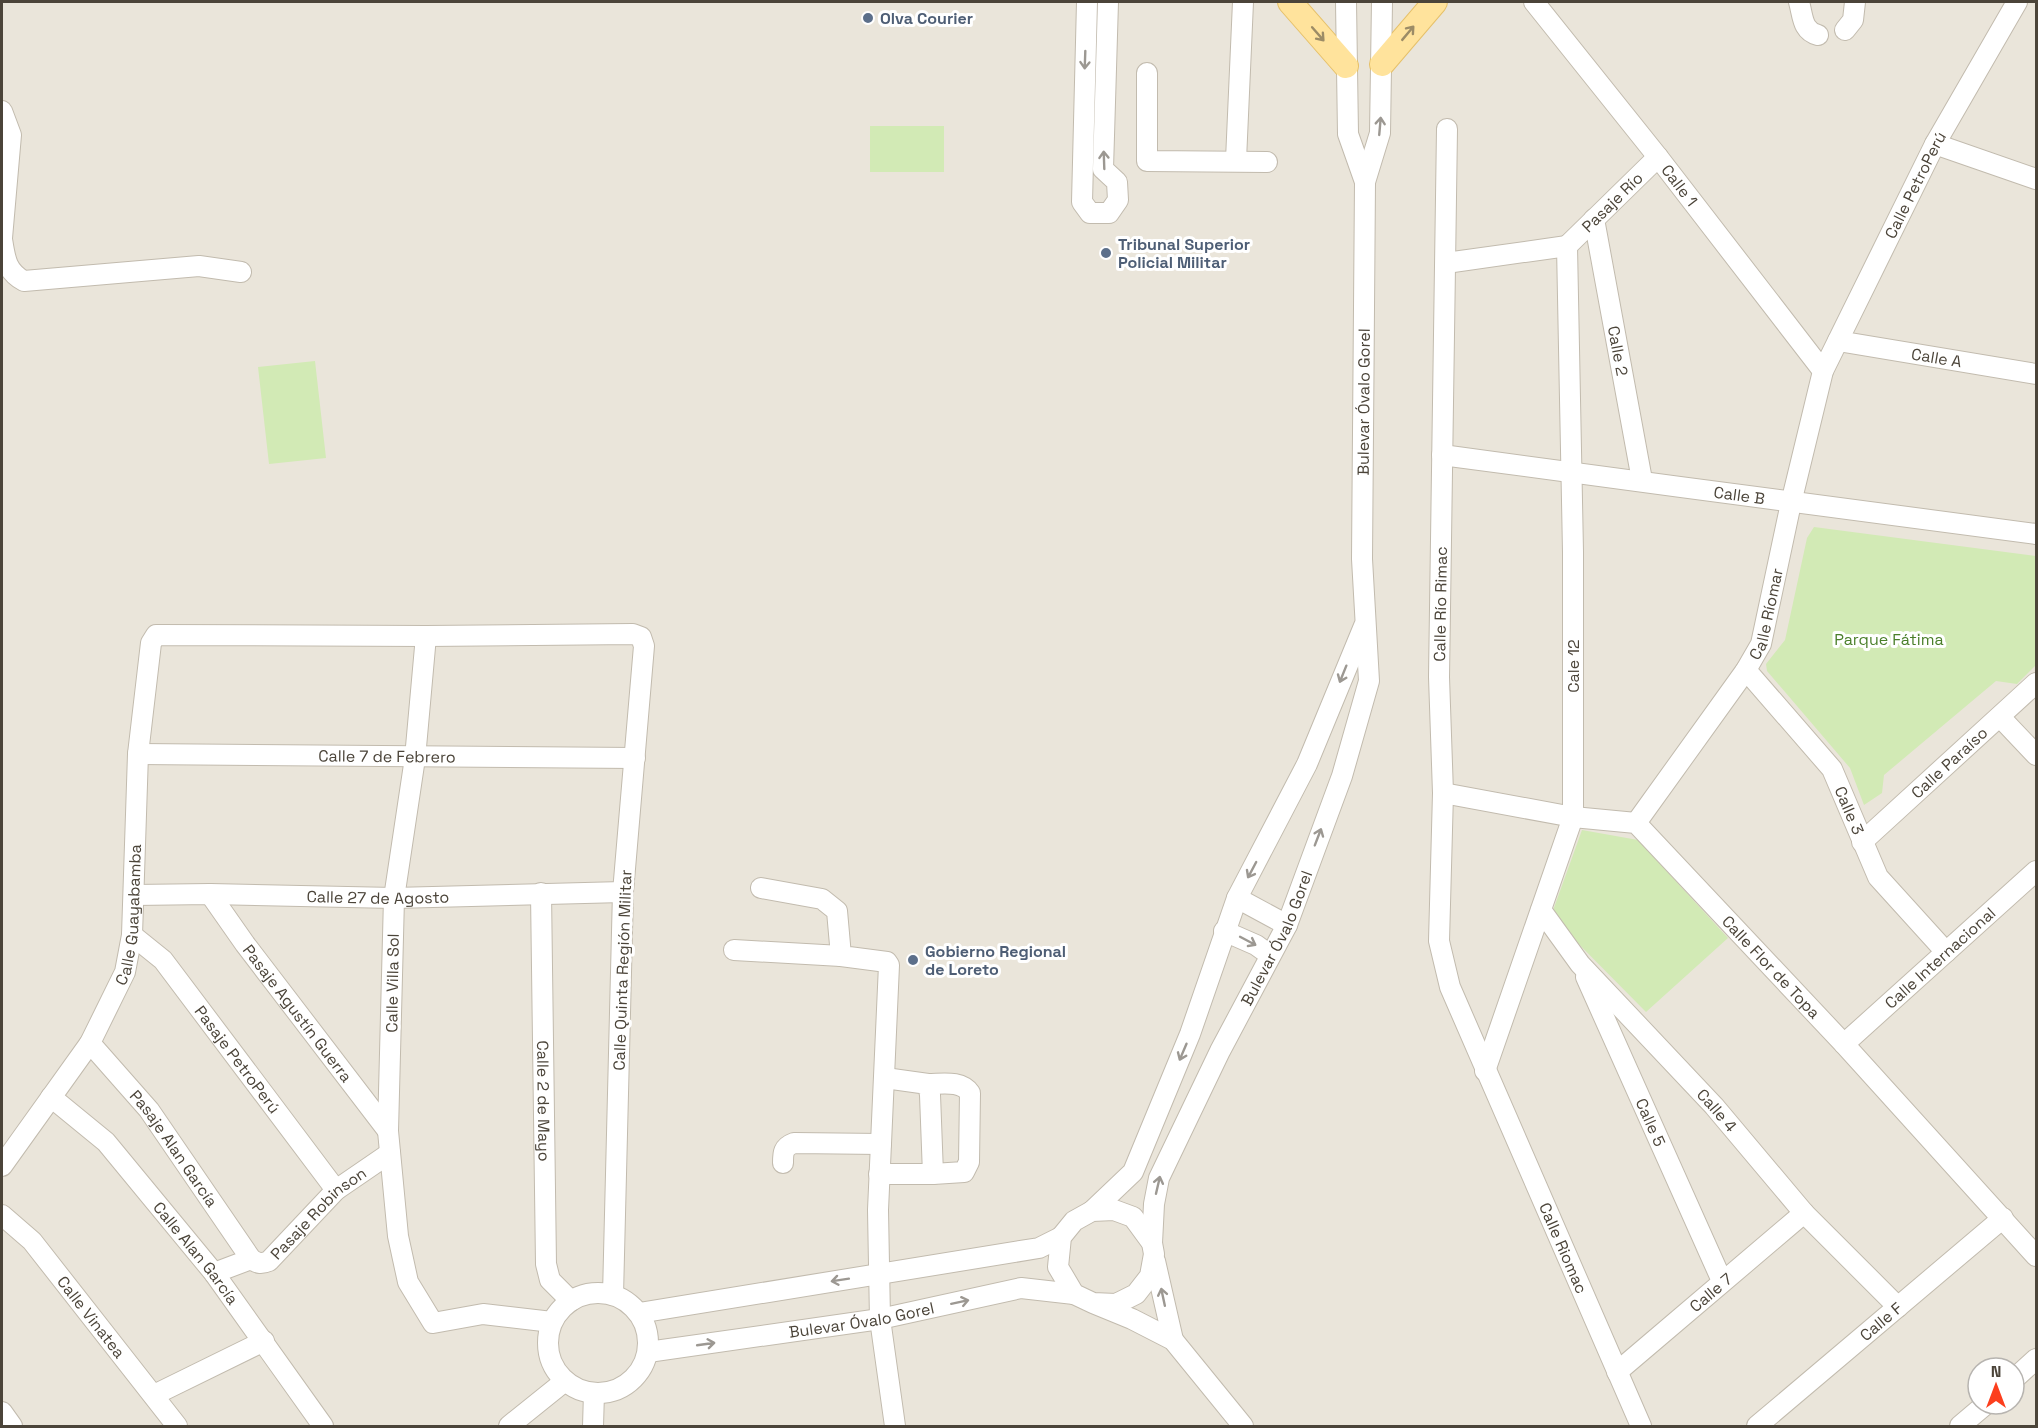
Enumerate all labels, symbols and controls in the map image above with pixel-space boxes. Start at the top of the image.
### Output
place label: Olva Courier [880,8,973,29]
marker: Olva Courier [861,11,875,25]
one-way arrow [1402,25,1415,41]
one-way arrow [1311,26,1325,41]
one-way arrow [1079,49,1091,69]
one-way arrow [1374,117,1385,137]
street label: Calle PetroPerú [1880,128,1951,242]
one-way arrow [1098,151,1109,170]
street label: Calle 1 [1656,160,1702,211]
street label: Pasaje Río [1577,168,1647,237]
place label: Tribunal Superior Policial Militar [1118,234,1250,273]
marker: Tribunal Superior Policial Militar [1099,246,1113,260]
street label: Calle 2 [1603,324,1633,378]
street label: Bulevar Óvalo Gorel [1353,328,1375,476]
street label: Calle A [1910,343,1963,372]
street label: Calle B [1712,482,1766,509]
street label: Calle Río Rimac [1429,546,1452,662]
street label: Calle Ríomar [1744,566,1788,664]
park label: Parque Fátima [1834,629,1944,650]
street label: Cale 12 [1563,639,1584,693]
one-way arrow [1337,664,1348,683]
street label: Calle Paraíso [1907,722,1992,803]
street label: Calle 7 de Febrero [318,745,456,768]
street label: Calle 3 [1830,783,1869,838]
one-way arrow [1314,828,1325,847]
street label: Calle Guayabamba [110,844,146,989]
one-way arrow [1246,861,1258,878]
street label: Bulevar Óvalo Gorel [1236,868,1317,1009]
street label: Calle Quinta Región Militar [608,869,637,1071]
street label: Calle 27 de Agosto [306,886,450,909]
street label: Calle Internacional [1880,903,2000,1013]
street label: Calle Flor de Topa [1717,911,1825,1023]
street label: Calle Villa Sol [381,933,404,1033]
one-way arrow [1239,936,1257,947]
street label: Pasaje Agustín Guerra [238,940,357,1086]
place label: Gobierno Regional de Loreto [925,941,1066,980]
marker: Gobierno Regional de Loreto [906,953,920,967]
street label: Pasaje PetroPerú [190,1001,285,1118]
street label: Calle 2 de Mayo [532,1040,555,1162]
one-way arrow [1177,1042,1188,1061]
street label: Calle 4 [1692,1084,1741,1137]
street label: Pasaje Alan García [125,1086,222,1211]
street label: Calle 5 [1631,1095,1670,1150]
street label: Pasaje Robinson [266,1162,370,1264]
one-way arrow [1153,1176,1164,1195]
street label: Calle Alan García [148,1197,243,1309]
street label: Calle Riomac [1534,1199,1592,1297]
street label: Calle 7 [1685,1269,1737,1317]
street label: Calle Vinatea [52,1272,130,1362]
one-way arrow [831,1275,850,1286]
one-way arrow [1157,1288,1168,1307]
one-way arrow [950,1295,969,1307]
street label: Bulevar Óvalo Gorel [788,1297,936,1343]
street label: Calle F [1855,1298,1907,1346]
one-way arrow [695,1339,715,1350]
north arrow [1966,1356,2026,1416]
text: N [1991,1361,2001,1382]

